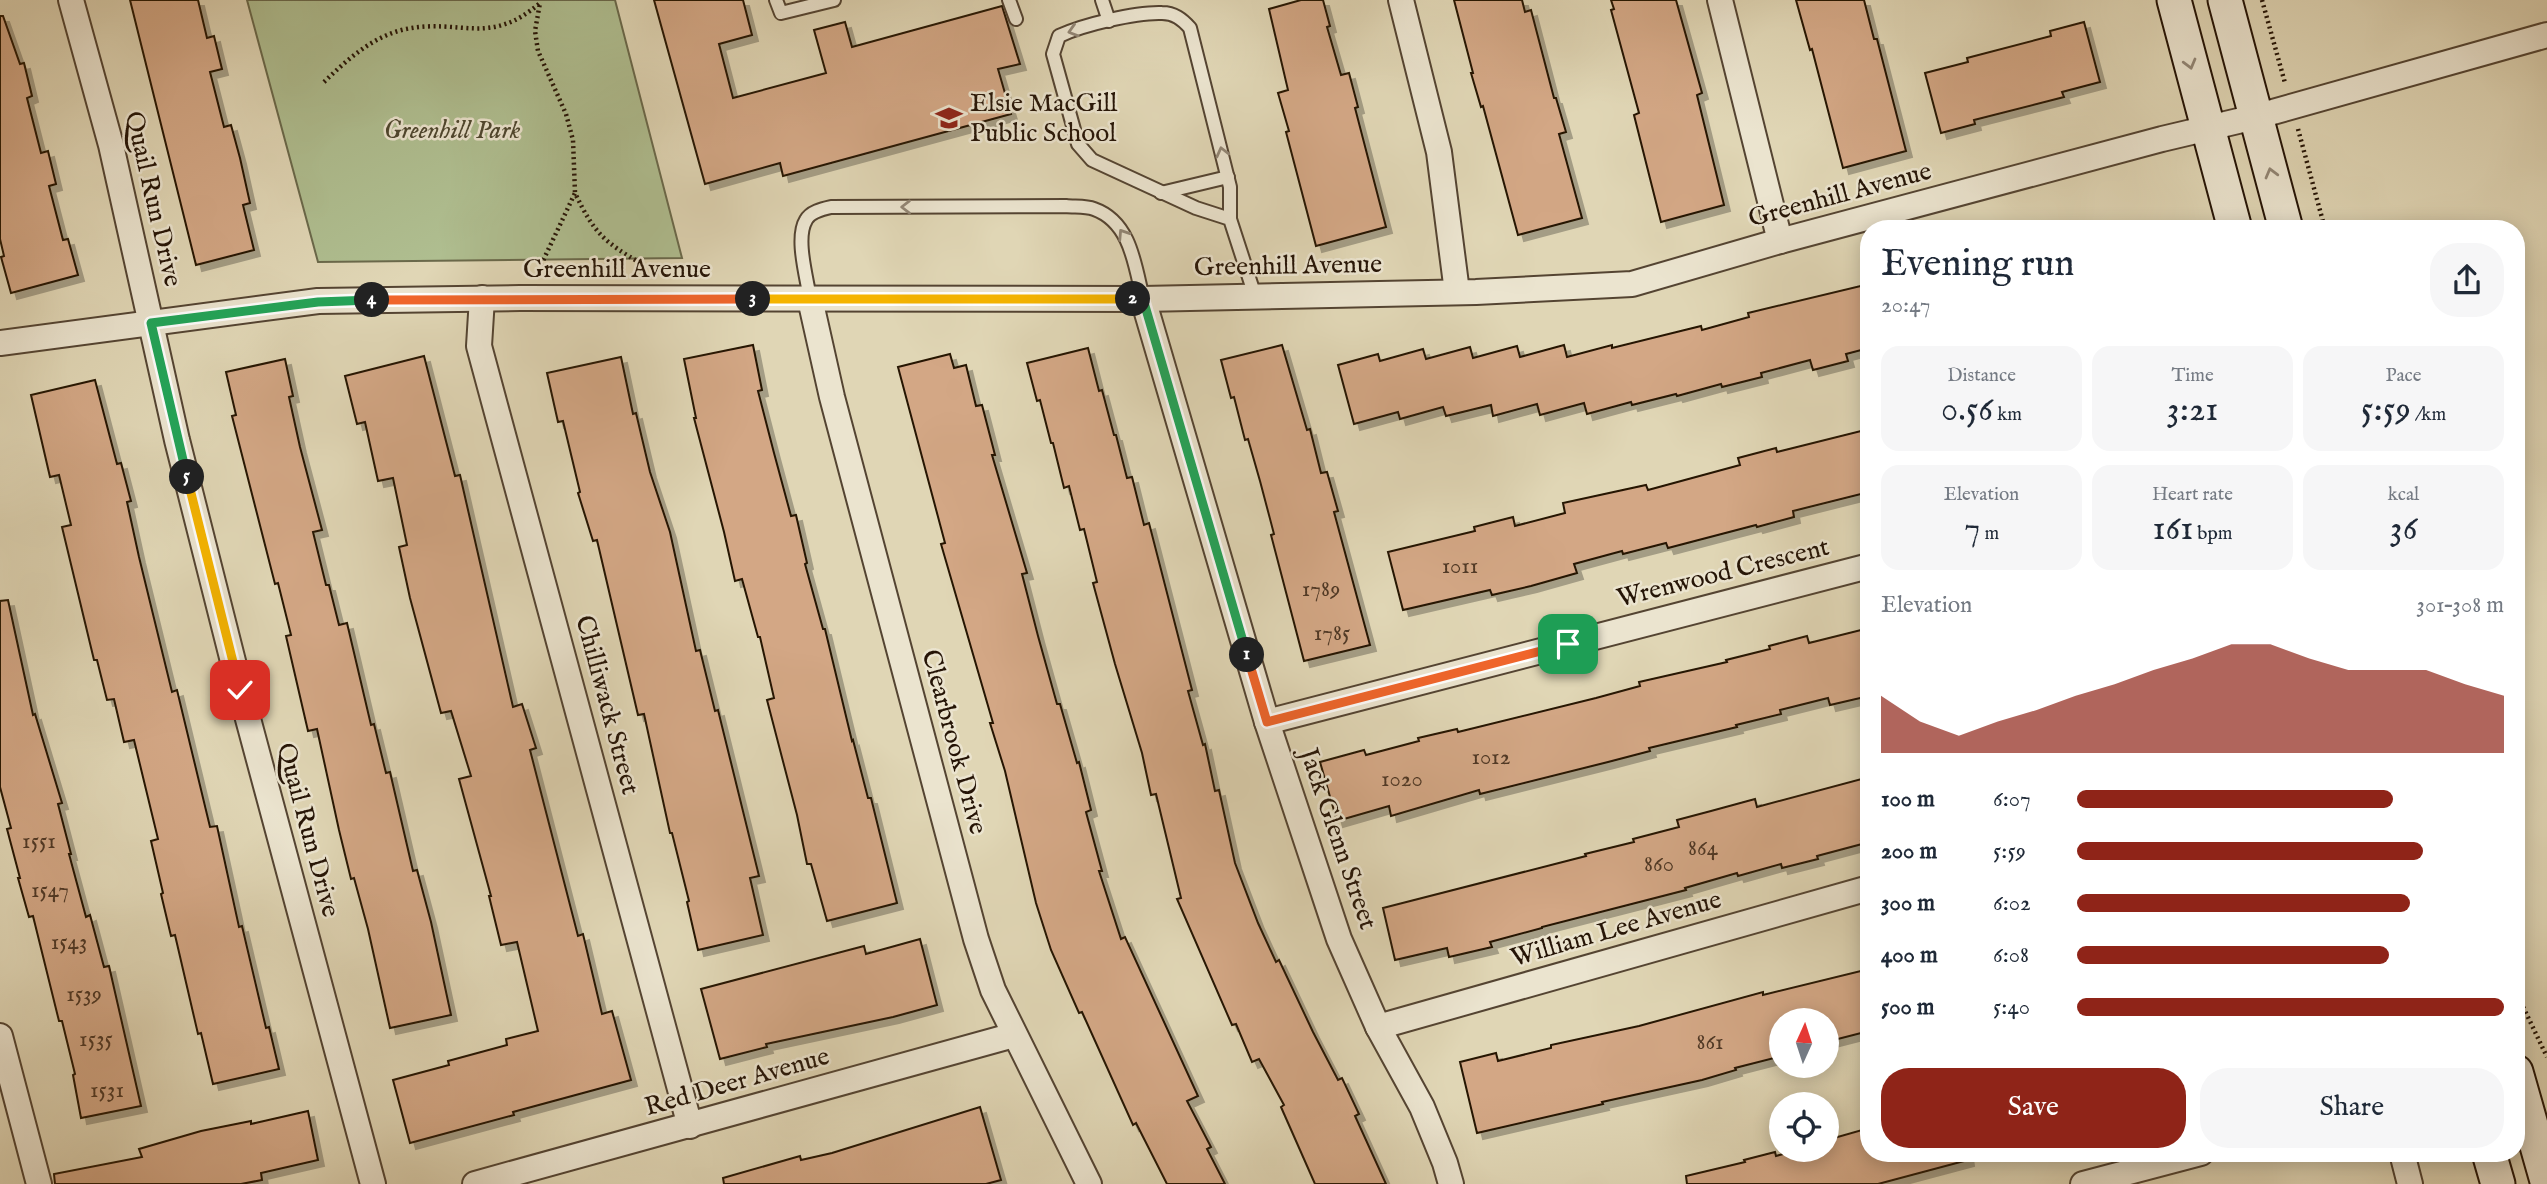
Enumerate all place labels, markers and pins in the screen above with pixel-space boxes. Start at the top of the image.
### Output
place label: Elsie MacGill Public School [970,87,1118,150]
school or university icon: Elsie MacGill Public School [934,103,964,133]
pin: 4 [354,282,390,318]
pin: 3 [736,282,770,316]
pin: 2 [1116,282,1150,316]
pin: 5 [170,460,204,494]
pin [1538,614,1598,674]
pin: 1 [1230,638,1264,672]
pin [210,660,270,720]

